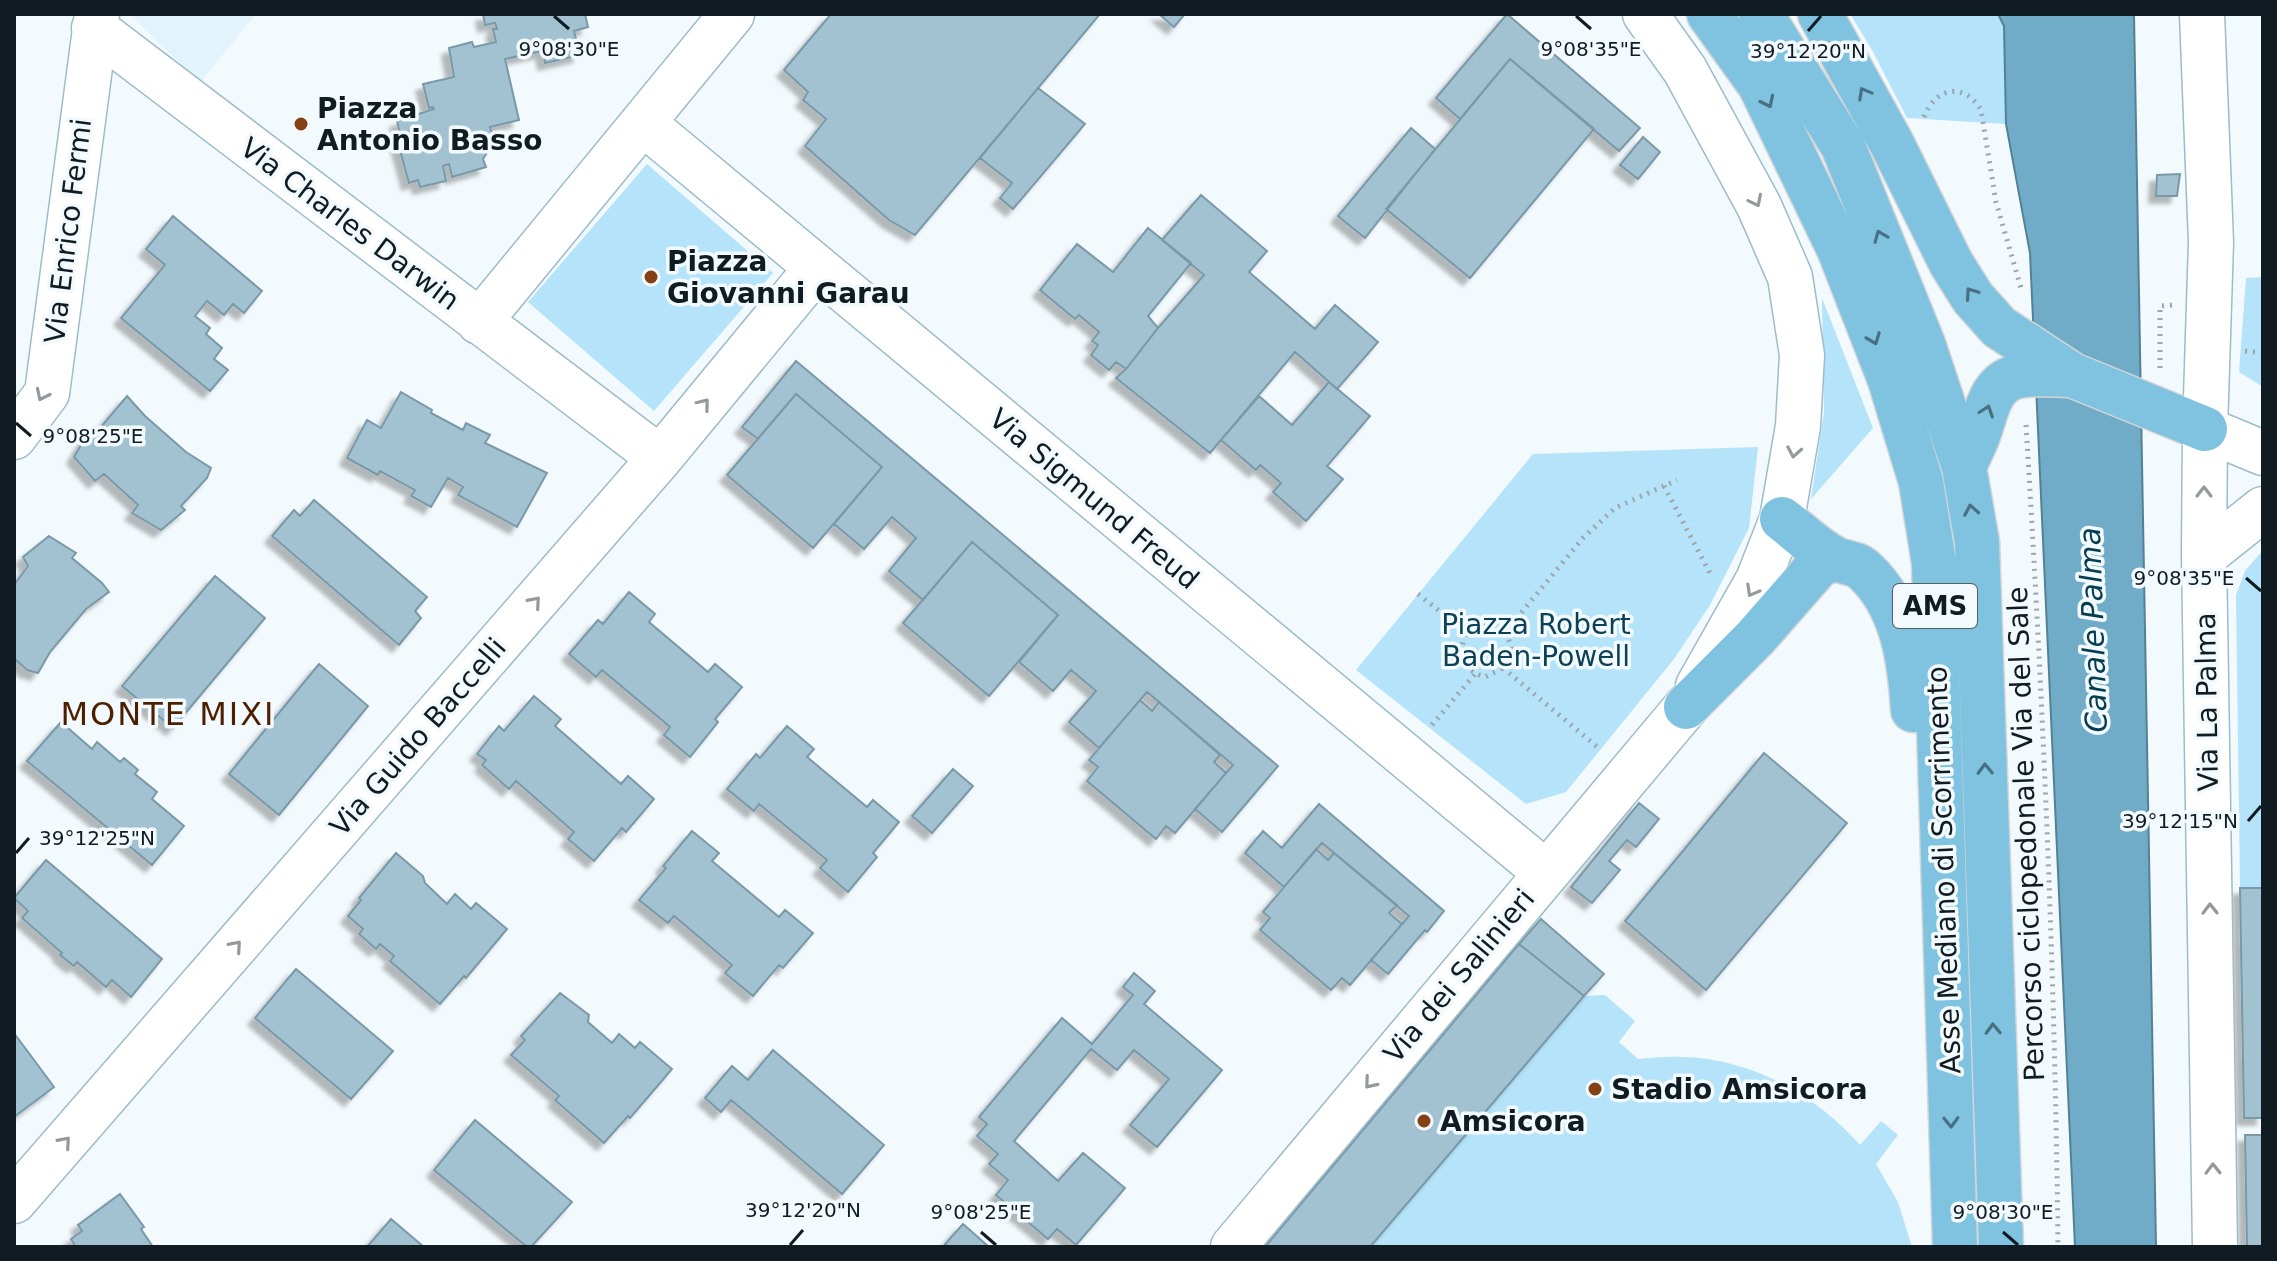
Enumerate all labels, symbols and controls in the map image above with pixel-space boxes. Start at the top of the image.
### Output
text: 9°08'30"E [519,37,619,61]
text: 9°08'35"E [1541,37,1641,61]
text: 39°12'20"N [1750,39,1866,63]
one-way arrow [1859,86,1874,101]
place label: Piazza Antonio Basso [317,92,543,157]
one-way arrow [1758,94,1774,108]
marker: Piazza Antonio Basso [292,115,310,133]
street label: Via Enrico Fermi [38,117,98,345]
street label: Via Charles Darwin [234,131,466,317]
one-way arrow [1746,193,1762,208]
one-way arrow [1873,230,1889,244]
place label: Piazza Giovanni Garau [667,245,910,310]
marker: Piazza Giovanni Garau [642,268,660,286]
one-way arrow [1966,287,1981,301]
one-way arrow [1864,331,1881,345]
one-way arrow [36,387,52,401]
one-way arrow [694,399,709,413]
street label: Via Sigmund Freud [983,402,1205,596]
one-way arrow [1977,405,1993,419]
text: 9°08'25"E [43,424,143,448]
one-way arrow [1786,445,1803,459]
one-way arrow [2195,485,2213,498]
one-way arrow [1964,503,1981,517]
water label: Canale Palma [2072,527,2114,733]
text: 9°08'35"E [2134,566,2234,590]
one-way arrow [1746,582,1762,596]
road number: AMS [1893,584,1977,628]
street label: Percorso ciclopedonale Via del Sale [2001,586,2051,1082]
one-way arrow [525,596,540,611]
park label: Piazza Robert Baden-Powell [1441,608,1631,673]
street label: Via La Palma [2189,612,2225,792]
street label: Via Guido Baccelli [323,631,513,843]
street label: Asse Mediano di Scorrimento [1920,666,1968,1074]
district label: MONTE MIXI [60,695,276,733]
one-way arrow [1976,762,1993,775]
text: 39°12'15"N [2122,809,2238,833]
text: 39°12'25"N [39,826,155,850]
street label: Via dei Salinieri [1377,882,1541,1070]
one-way arrow [2201,902,2219,915]
one-way arrow [226,940,241,955]
one-way arrow [1985,1022,2002,1035]
place label: Stadio Amsicora [1611,1073,1868,1106]
one-way arrow [1365,1074,1380,1088]
marker: Stadio Amsicora [1586,1080,1604,1098]
place label: Amsicora [1440,1105,1586,1138]
marker: Amsicora [1415,1112,1433,1130]
one-way arrow [1943,1116,1960,1129]
one-way arrow [55,1136,70,1151]
one-way arrow [2205,1162,2222,1175]
text: 39°12'20"N [745,1198,861,1222]
text: 9°08'25"E [931,1200,1031,1224]
text: 9°08'30"E [1953,1200,2053,1224]

